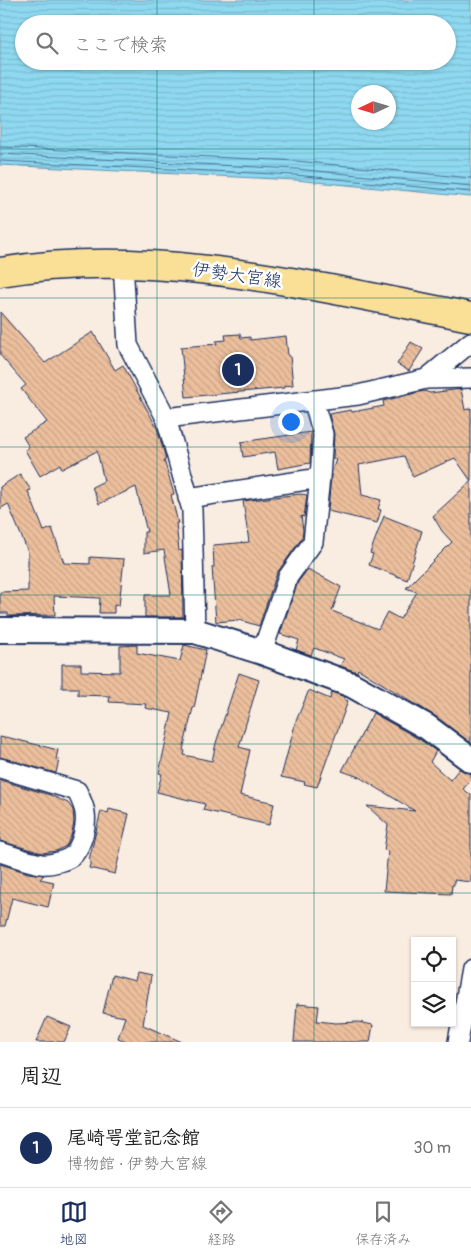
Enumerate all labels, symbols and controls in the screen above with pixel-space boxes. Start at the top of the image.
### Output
search box [15,15,456,70]
icon: search [33,29,61,57]
text: ここで検索 [73,33,168,57]
north arrow [351,85,396,130]
street label: 伊勢大宮線 [191,258,283,293]
pin: 1 [222,351,254,389]
your location [278,409,304,435]
map controls [411,937,456,1027]
button: locate [411,937,456,982]
button: layers [411,982,456,1027]
text: 周辺 [20,1063,62,1090]
text: 尾崎咢堂記念館 [67,1126,200,1150]
text: 1 [33,1138,39,1158]
text: 30 m [413,1138,451,1158]
text: 博物館 · 伊勢大宮線 [67,1154,207,1174]
tab: 地図 [60,1198,88,1248]
tab: 経路 [207,1198,235,1248]
tab: 保存済み [355,1198,411,1248]

